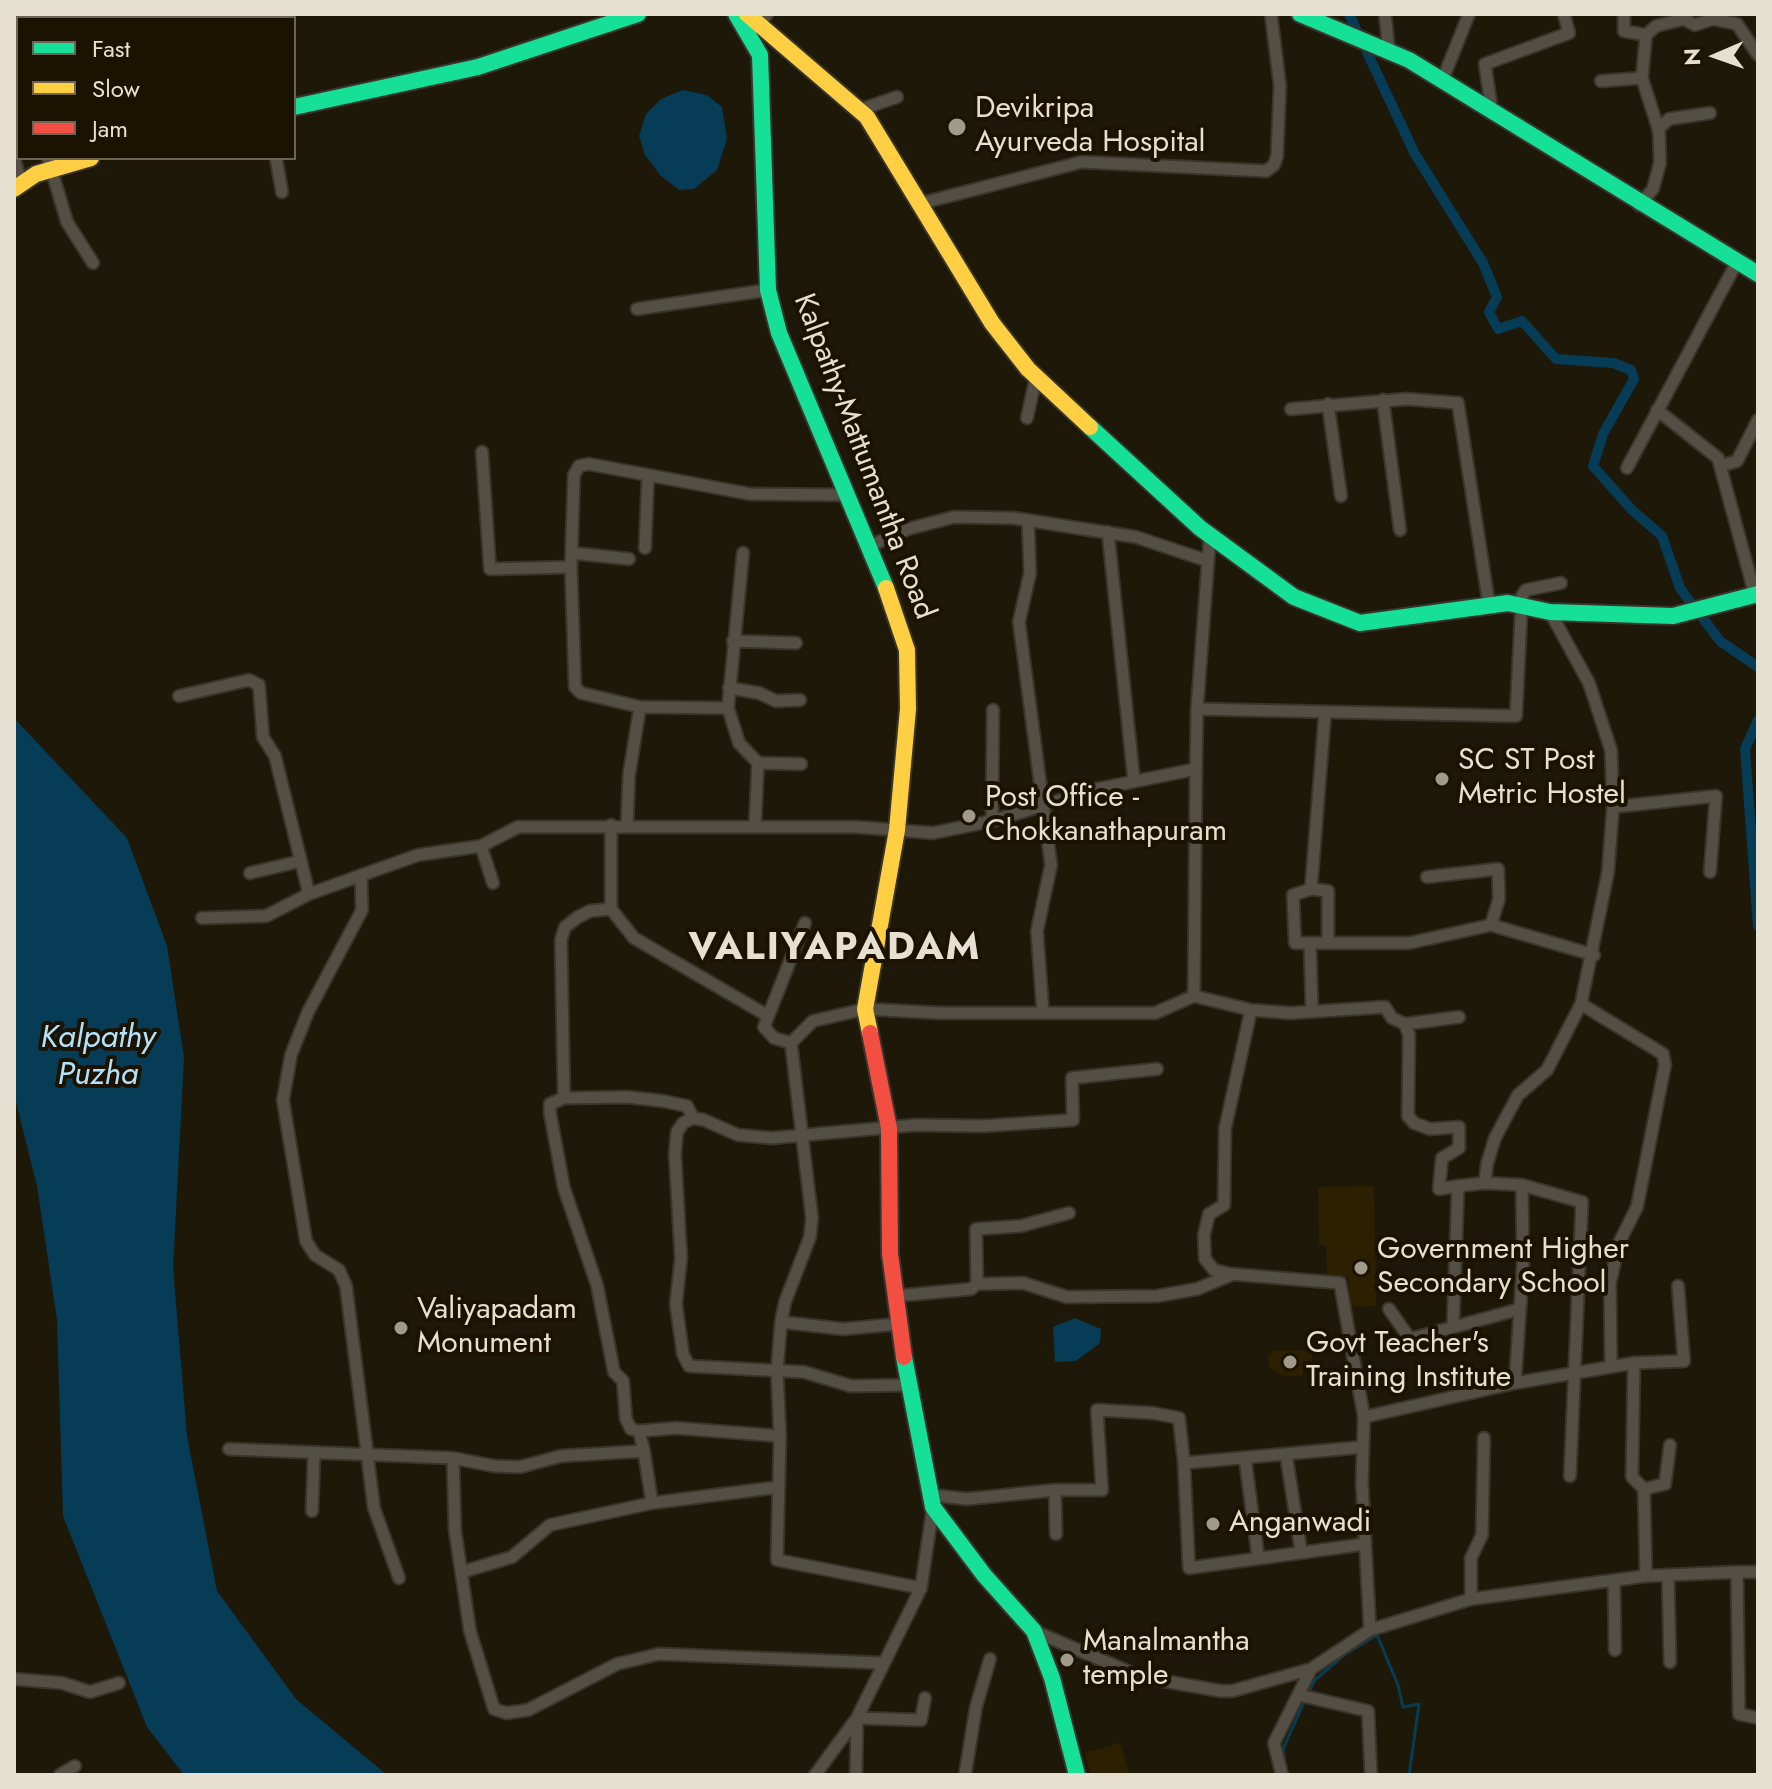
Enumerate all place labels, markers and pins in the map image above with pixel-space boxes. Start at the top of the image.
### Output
place label: Devikripa Ayurveda Hospital [975,92,1206,162]
marker: Devikripa Ayurveda Hospital [946,116,968,138]
place label: SC ST Post Metric Hostel [1458,744,1626,814]
marker: SC ST Post Metric Hostel [1433,770,1451,788]
place label: Post Office - Chokkanathapuram [985,781,1227,852]
marker: Post Office - Chokkanathapuram [960,807,978,825]
place label: Government Higher Secondary School [1377,1233,1629,1304]
marker: Government Higher Secondary School [1352,1259,1370,1277]
place label: Valiyapadam Monument [417,1293,577,1364]
marker: Valiyapadam Monument [392,1319,410,1337]
place label: Govt Teacher's Training Institute [1306,1327,1511,1398]
marker: Govt Teacher's Training Institute [1281,1353,1299,1371]
place label: Anganwadi [1229,1506,1371,1542]
marker: Anganwadi [1204,1515,1222,1533]
place label: Manalmantha temple [1083,1625,1250,1696]
marker: Manalmantha temple [1058,1651,1076,1669]

